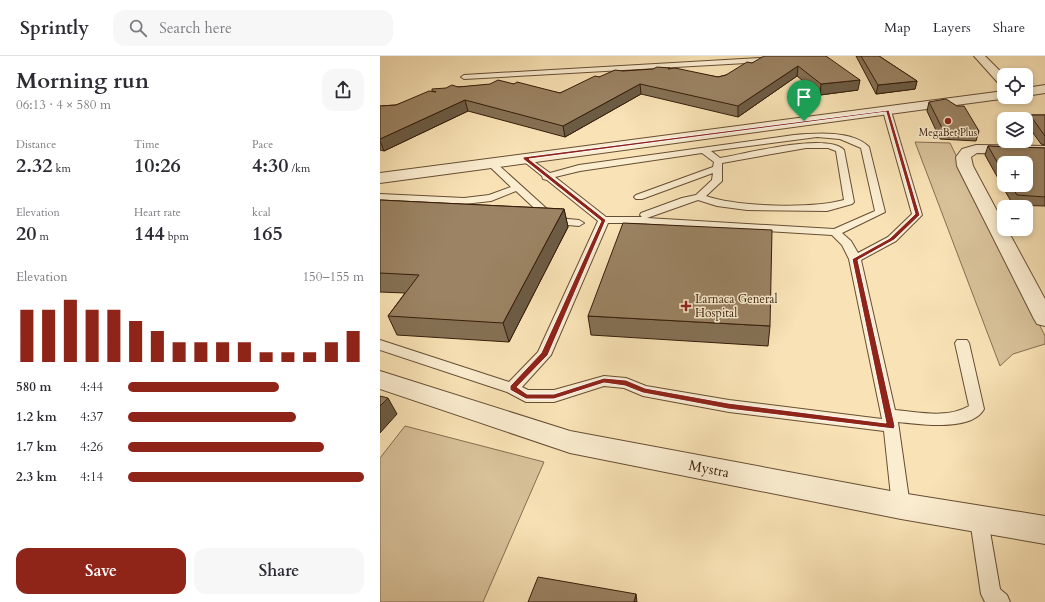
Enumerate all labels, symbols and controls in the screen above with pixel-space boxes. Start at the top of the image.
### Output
search box [113,10,393,46]
text: Sprintly [20,15,89,41]
icon: search [127,17,149,39]
text: Search here [159,18,232,38]
text: Map [884,18,911,37]
text: Layers [933,18,971,37]
text: Share [993,18,1025,37]
text: Morning run [16,66,149,96]
map controls [997,68,1033,236]
button: locate [997,68,1033,104]
button: share [322,69,364,111]
pin [787,80,821,121]
icon: arrive [793,86,815,108]
text: 06:13 · 4 × 580 m [16,96,111,114]
button: layers [997,112,1033,148]
marker: MegaBet Plus [943,116,953,126]
place label: MegaBet Plus [919,126,977,140]
text: Distance [16,137,56,152]
text: Time [134,137,159,152]
text: Pace [252,137,273,152]
text: 2.32 [16,152,53,179]
text: 10:26 [134,152,181,179]
text: 4:30 [252,152,289,179]
button: + [997,156,1033,192]
text: km [53,161,71,176]
text: /km [289,161,310,176]
button: − [997,200,1033,236]
text: Elevation [16,205,60,220]
text: Heart rate [134,205,181,220]
text: kcal [252,205,270,220]
text: 20 [16,220,37,247]
text: 144 [134,220,165,247]
text: 165 [252,220,283,247]
text: m [37,229,49,244]
text: bpm [165,229,189,244]
text: Elevation [16,268,68,286]
text: 150–155 m [302,268,364,286]
place label: Larnaca General Hospital [695,291,778,321]
marker: Larnaca General Hospital [680,300,692,312]
text: 580 m [16,378,51,396]
text: 4:44 [80,378,103,396]
text: 1.2 km [16,408,57,426]
text: 4:37 [80,408,103,426]
text: 1.7 km [16,438,57,456]
text: 4:26 [80,438,103,456]
street label: Mystra [687,456,731,482]
text: 2.3 km [16,468,57,486]
text: 4:14 [80,468,103,486]
button: Save [16,548,186,594]
button: Share [194,548,364,594]

